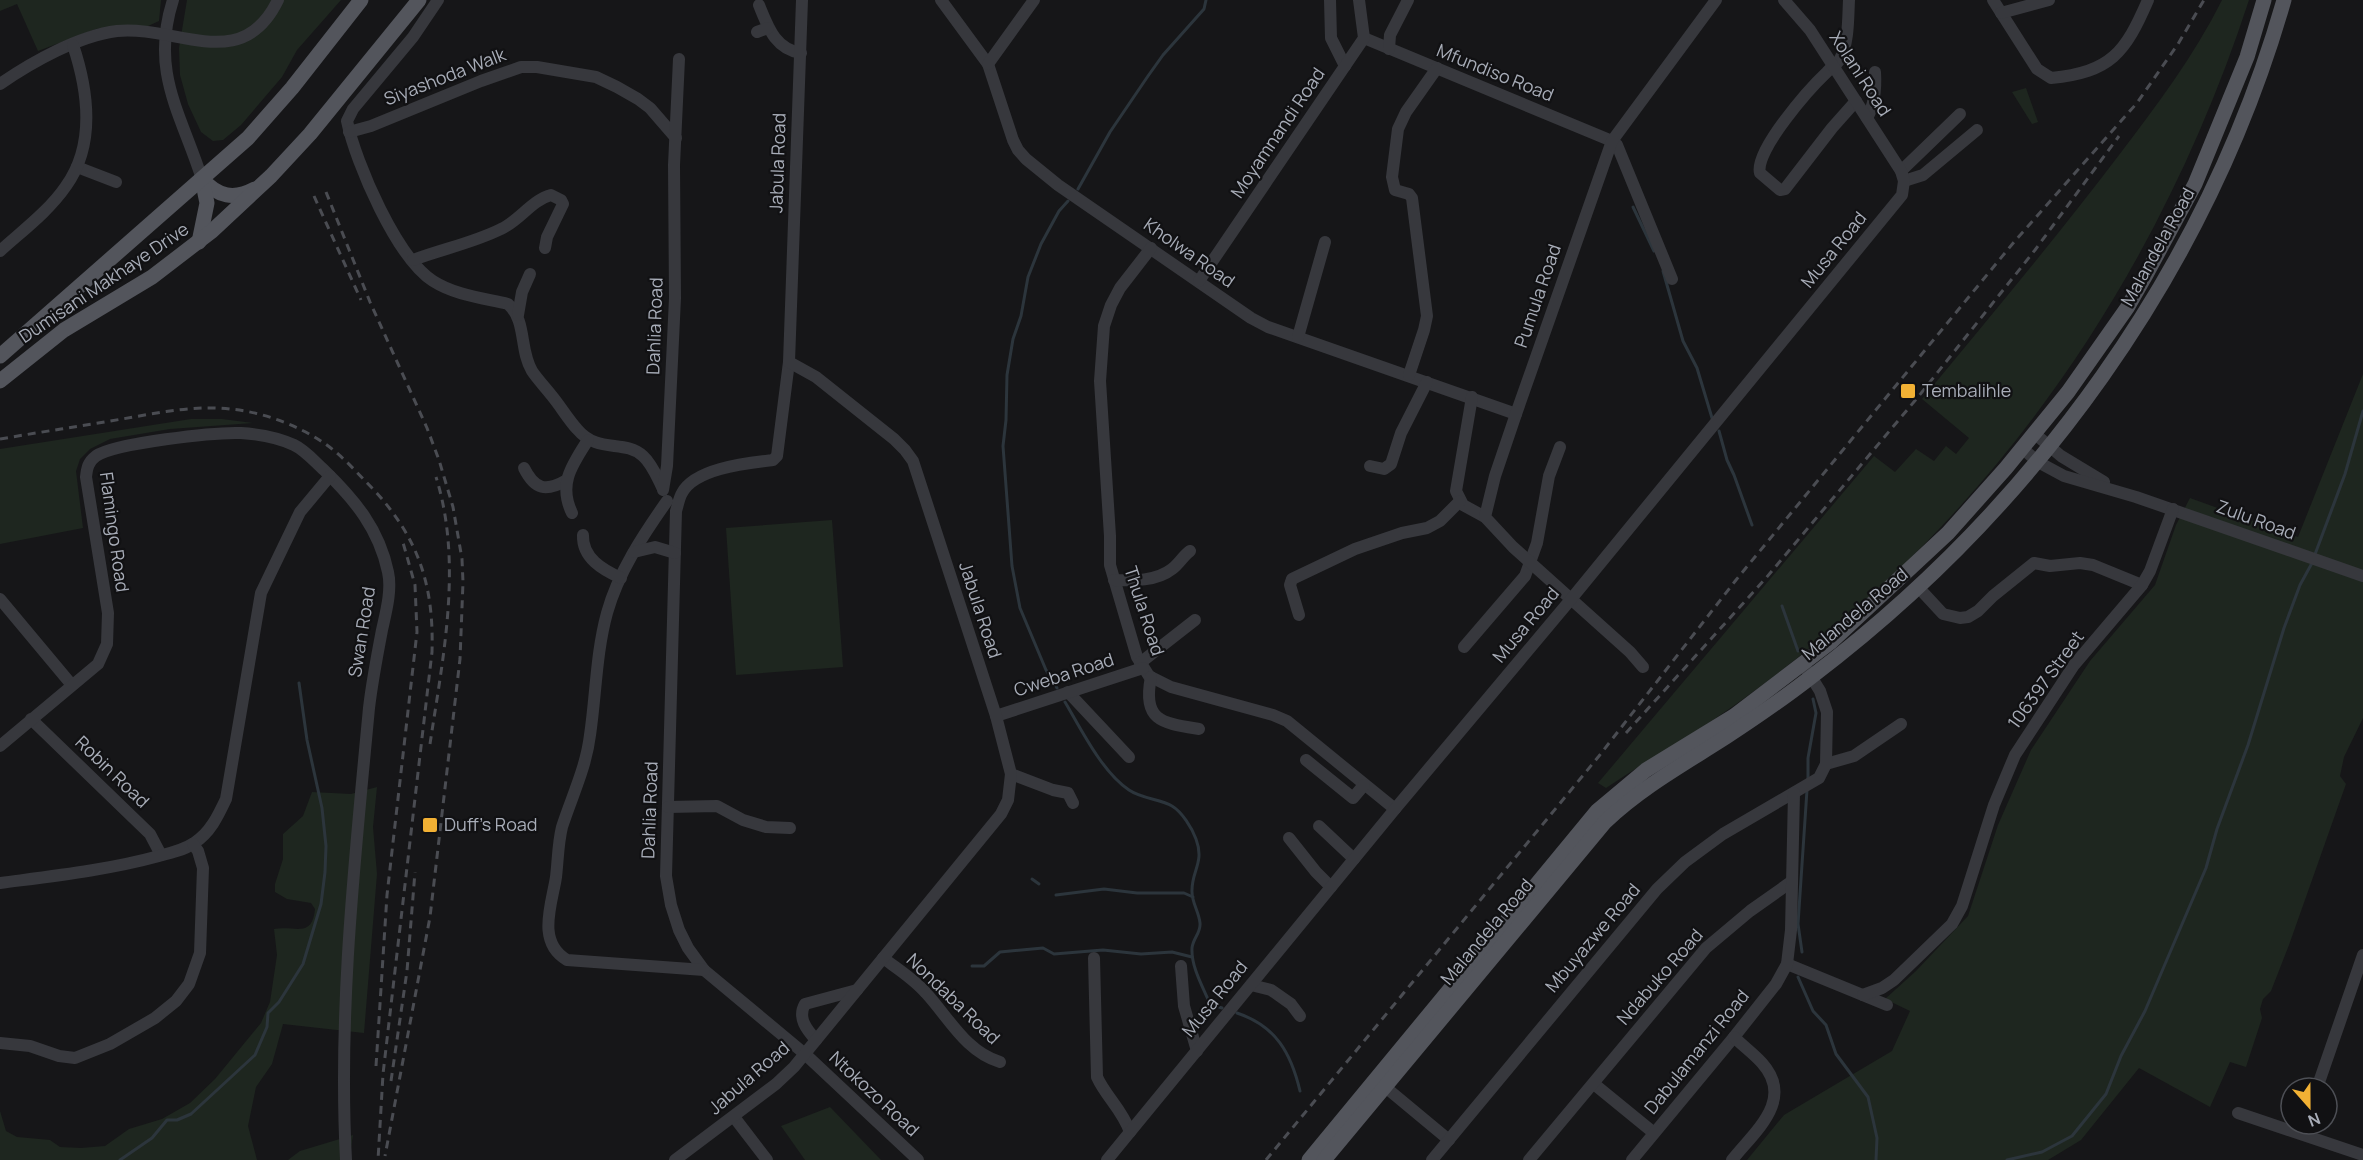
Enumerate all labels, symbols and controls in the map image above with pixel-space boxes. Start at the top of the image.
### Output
street label: Xolani Road [1824,26,1897,120]
street label: Mfundiso Road [1433,38,1557,106]
street label: Siyashoda Walk [380,41,510,110]
street label: Moyamnandi Road [1225,63,1330,202]
street label: Jabula Road [763,112,791,213]
street label: Malandela Road [2115,183,2200,310]
street label: Musa Road [1795,206,1871,292]
street label: Kholwa Road [1139,212,1240,292]
street label: Dumisani Makhaye Drive [14,216,193,348]
street label: Pumula Road [1508,241,1566,351]
street label: Dahlia Road [640,277,668,375]
place label: Tembalihle [1922,378,2011,402]
marker: Tembalihle [1899,382,1917,400]
street label: Flamingo Road [95,470,135,593]
street label: Zulu Road [2213,494,2299,545]
street label: Jabula Road [954,558,1008,661]
street label: Malandela Road [1796,562,1912,665]
street label: Thula Road [1119,563,1171,658]
street label: Musa Road [1487,582,1564,667]
street label: Swan Road [342,585,380,679]
street label: 106397 Street [2002,626,2089,733]
street label: Cweba Road [1011,647,1117,701]
street label: Robin Road [71,730,155,812]
street label: Dahlia Road [635,761,663,859]
place label: Duff's Road [444,812,538,836]
marker: Duff's Road [421,816,439,834]
street label: Malandela Road [1435,873,1538,989]
street label: Mbuyazwe Road [1540,878,1645,997]
street label: Ndabuko Road [1611,923,1708,1029]
street label: Nondaba Road [902,948,1006,1049]
street label: Musa Road [1176,955,1252,1041]
street label: Dabulamanzi Road [1639,984,1754,1119]
street label: Jabula Road [703,1035,794,1119]
street label: Ntokozo Road [825,1045,925,1141]
north arrow [2279,1076,2339,1136]
text: N [2305,1108,2324,1132]

